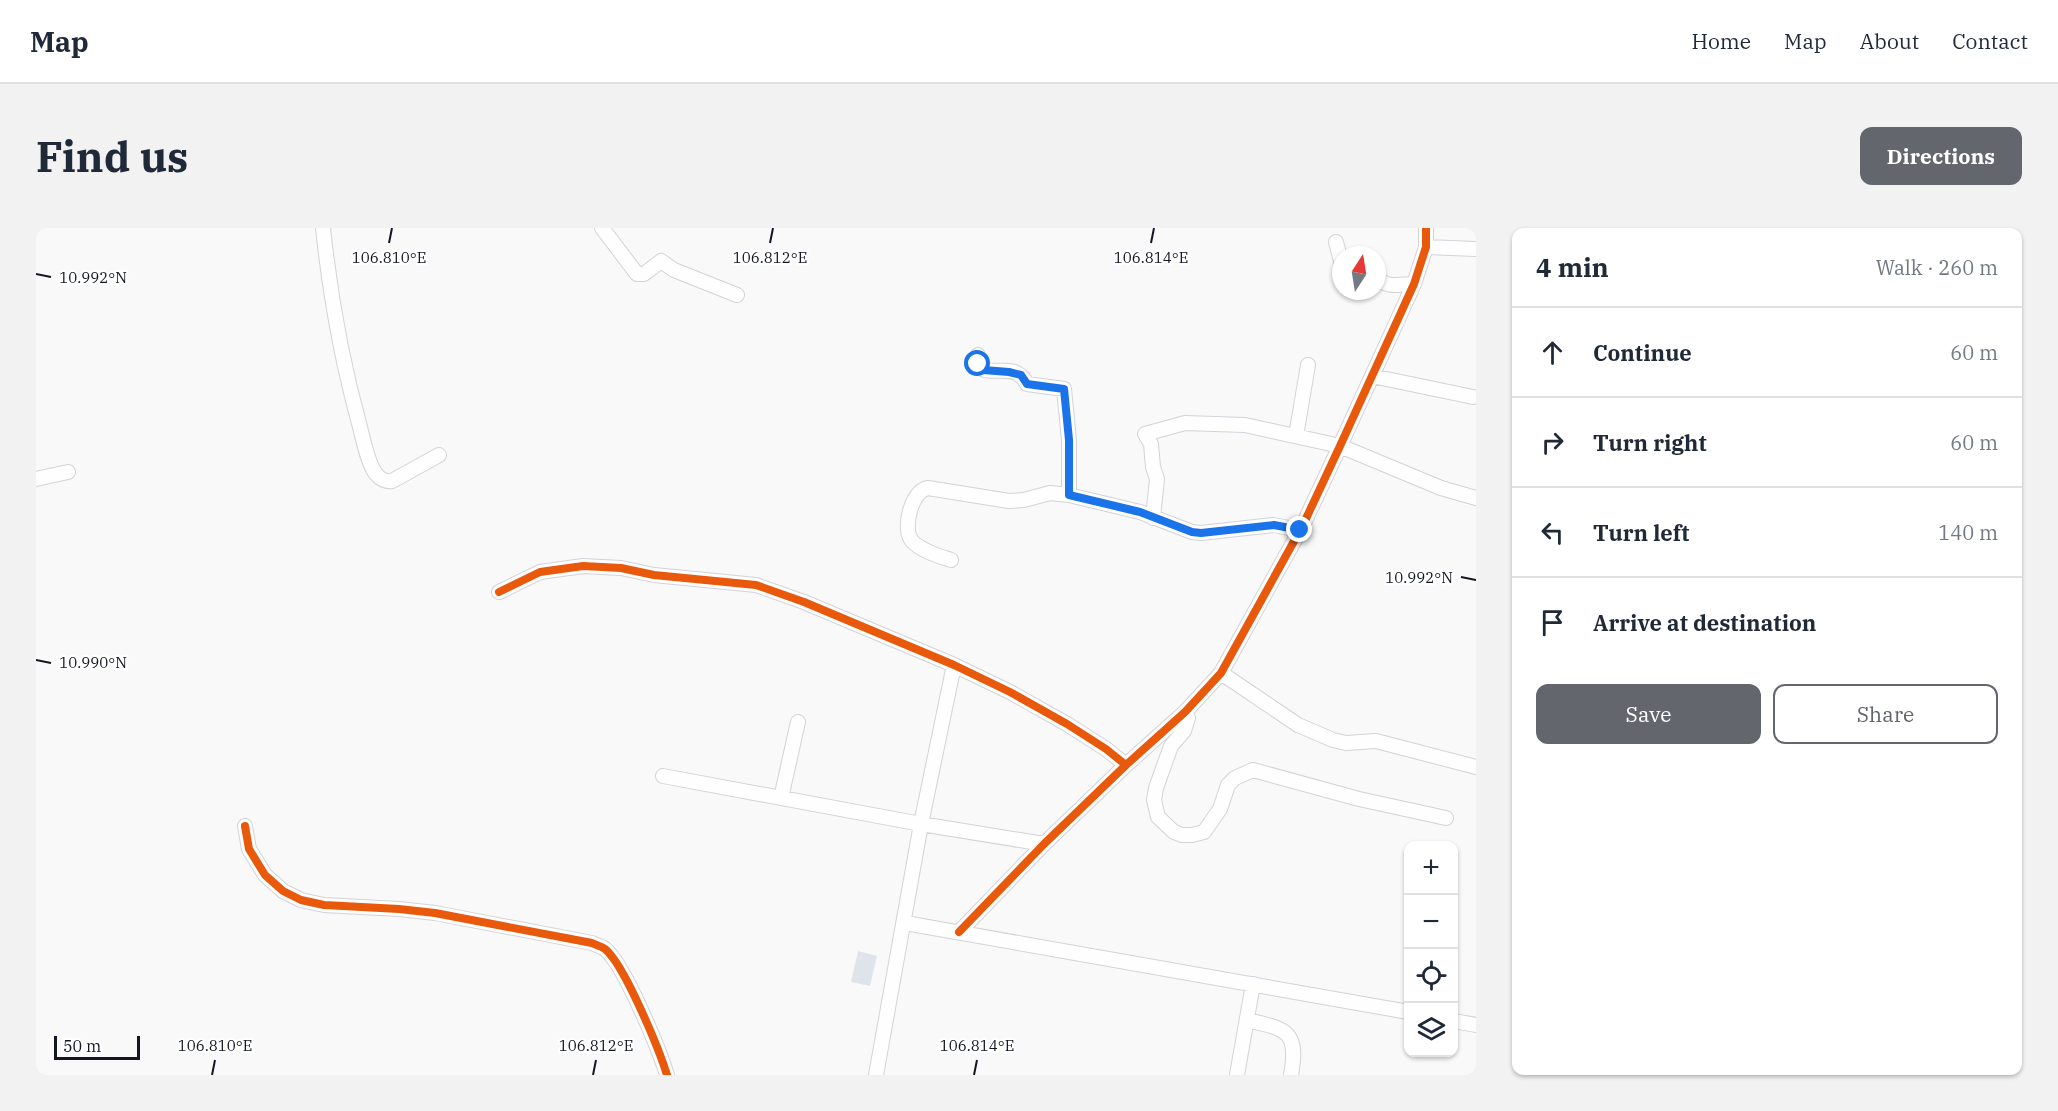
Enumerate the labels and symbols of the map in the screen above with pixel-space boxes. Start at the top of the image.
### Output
north arrow [1332,246,1386,300]
text: 106.810°E [352,248,426,267]
text: 106.812°E [733,248,807,267]
text: 106.814°E [1114,248,1188,267]
text: 10.992°N [59,268,127,287]
route start [964,350,990,376]
route end [1286,516,1312,542]
text: 10.992°N [1385,568,1453,587]
text: 10.990°N [59,653,127,672]
scale bar [54,1033,140,1060]
text: 106.810°E [178,1036,252,1055]
text: 106.812°E [559,1036,633,1055]
text: 106.814°E [940,1036,1014,1055]

